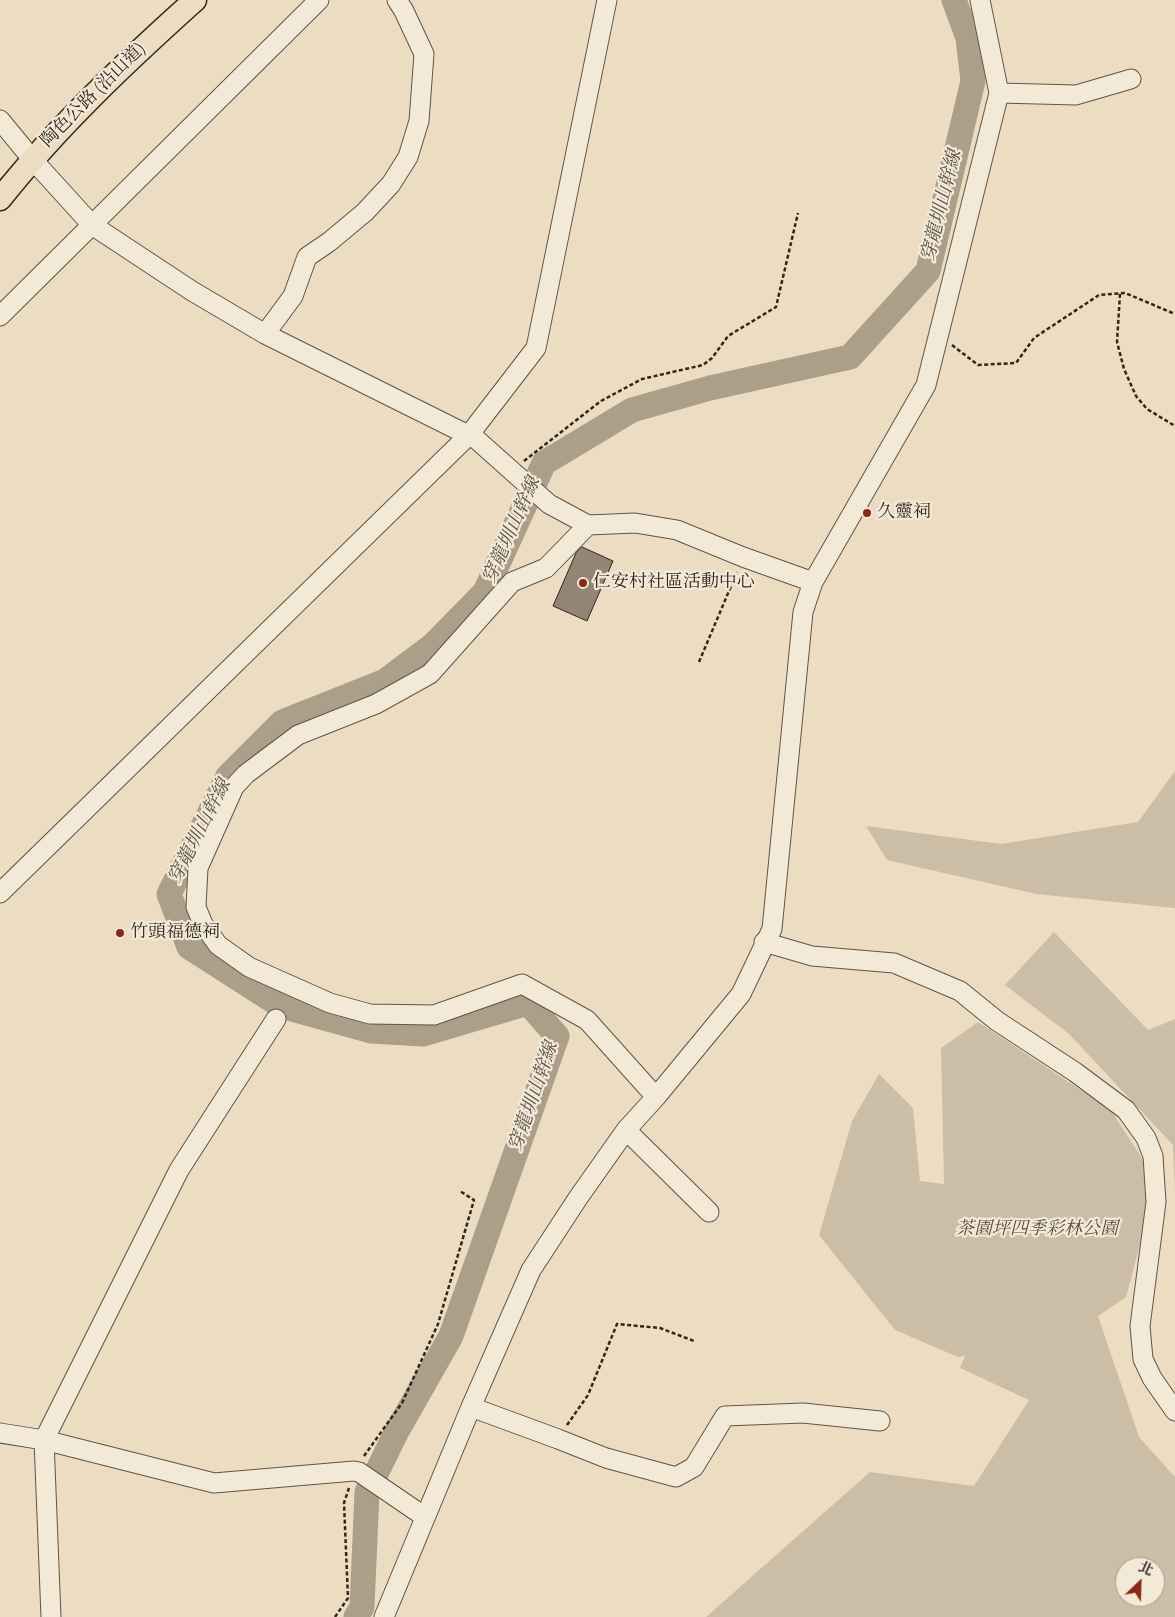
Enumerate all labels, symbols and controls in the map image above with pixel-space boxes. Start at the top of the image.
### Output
street label: 陶色公路 (沿山道) [37,39,151,153]
water label: 穿龍圳山幹線 [918,148,968,264]
water label: 穿龍圳山幹線 [479,474,547,588]
place label: 久靈祠 [877,502,931,524]
marker: 久靈祠 [861,507,873,519]
place label: 仁安村社區活動中心 [593,572,755,594]
marker: 仁安村社區活動中心 [577,577,589,589]
water label: 穿龍圳山幹線 [165,776,237,888]
place label: 竹頭福德祠 [130,922,220,944]
marker: 竹頭福德祠 [114,927,126,939]
water label: 穿龍圳山幹線 [506,1039,564,1155]
park label: 茶園坪四季彩林公園 [956,1219,1118,1241]
north arrow [1115,1557,1165,1607]
text: 北 [1136,1558,1156,1580]

